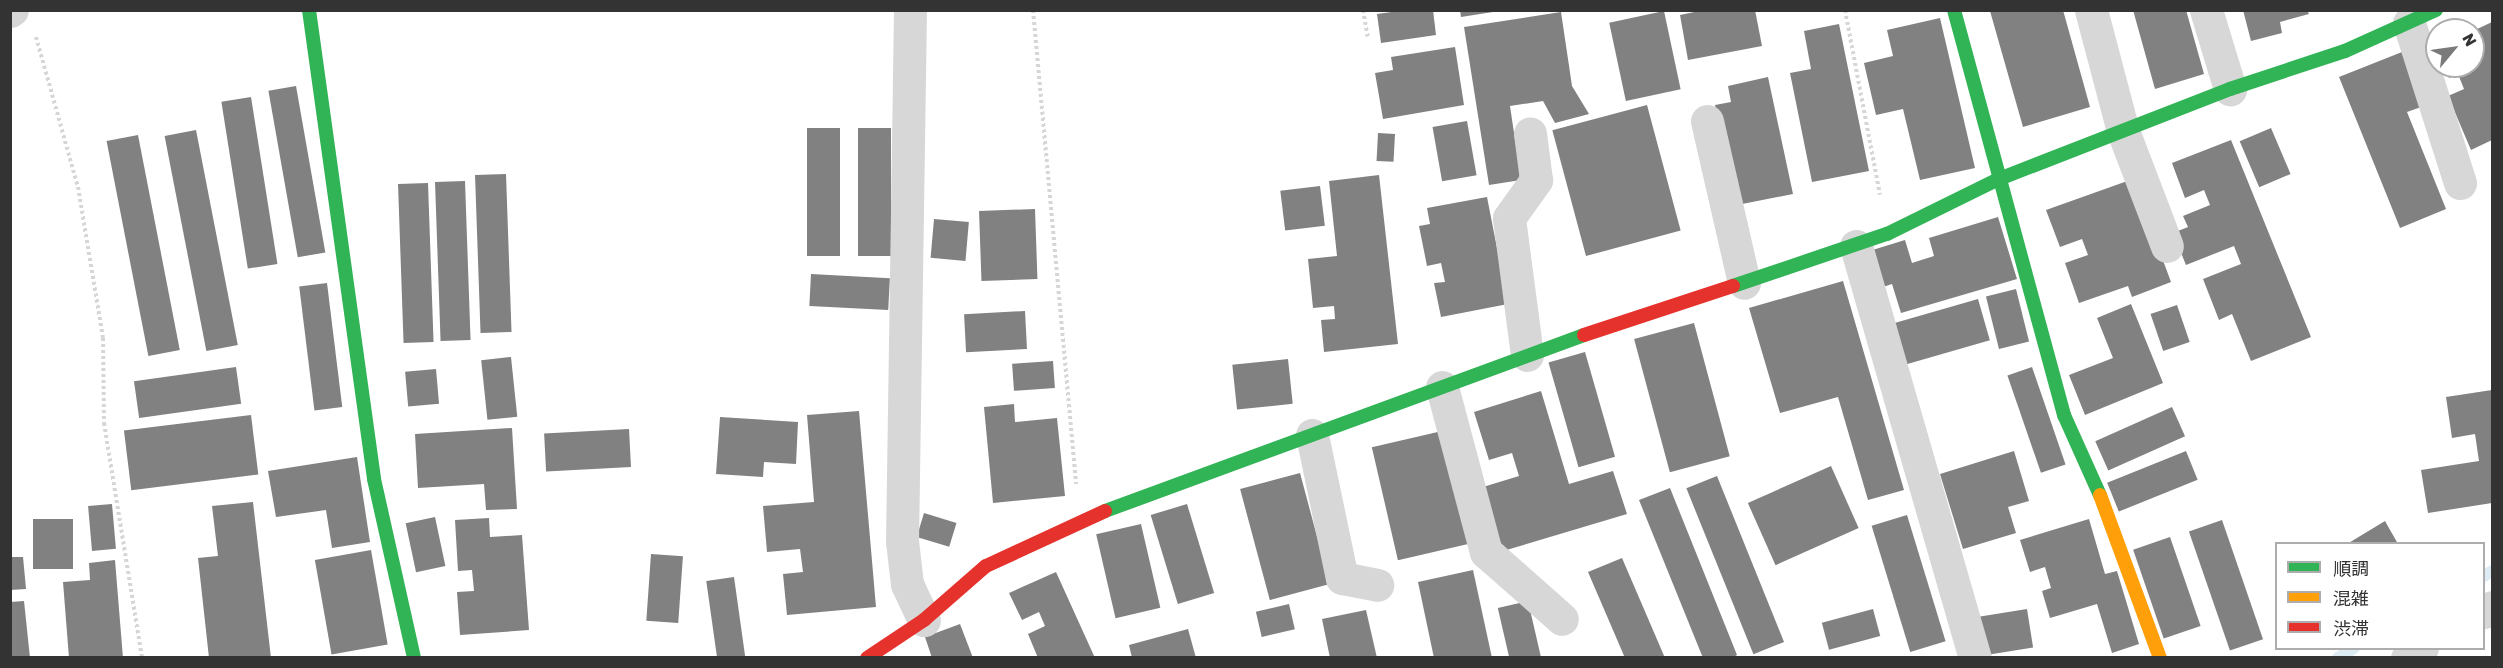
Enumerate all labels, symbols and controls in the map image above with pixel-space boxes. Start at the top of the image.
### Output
north arrow [2425,18,2485,78]
text: N [2458,30,2481,50]
legend [2275,542,2485,650]
text: 順調 [2333,558,2369,580]
text: 混雑 [2333,588,2369,610]
text: 渋滞 [2333,618,2369,640]

